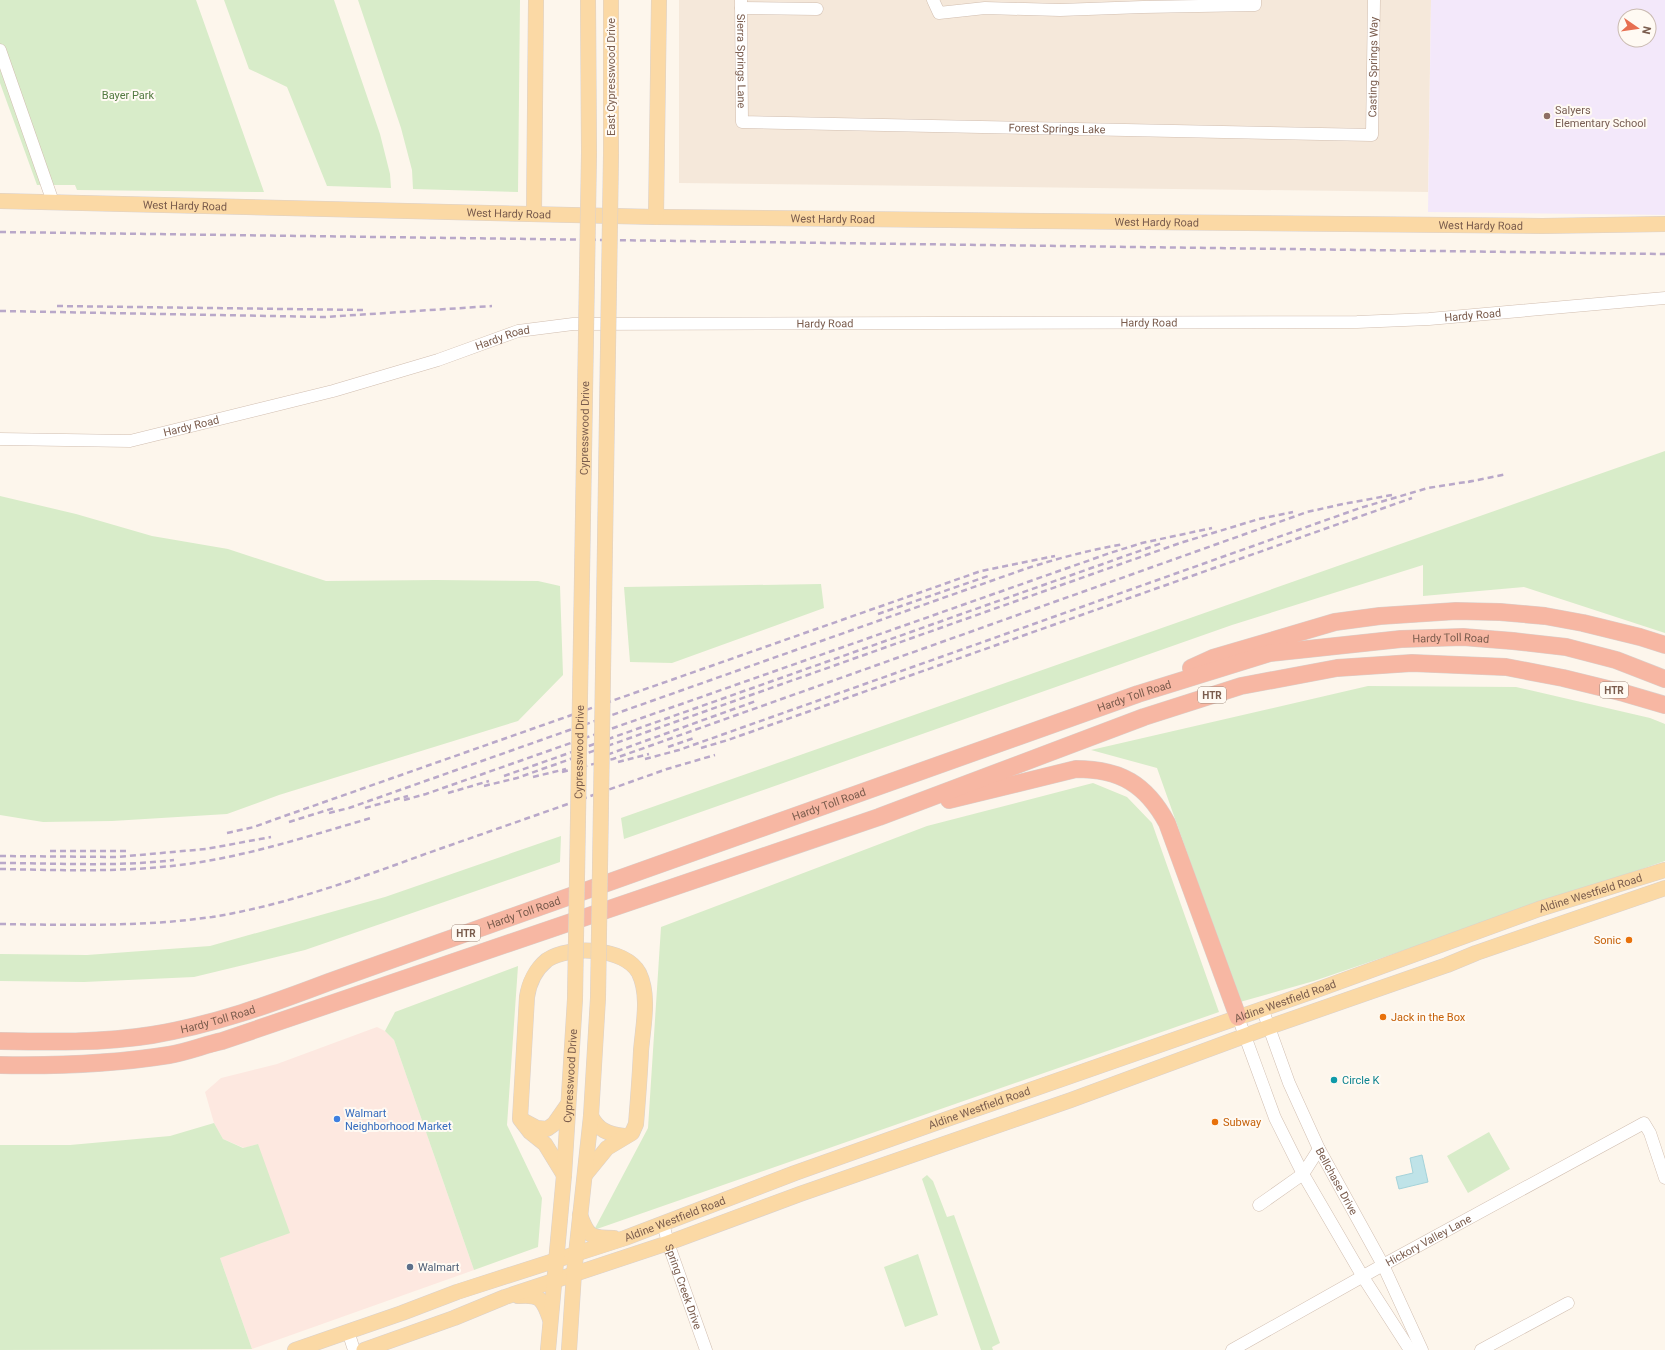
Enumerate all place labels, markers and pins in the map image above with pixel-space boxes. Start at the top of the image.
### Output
place label: Salyers Elementary School [1555,104,1646,130]
marker: Salyers Elementary School [1542,111,1552,121]
place label: Sonic [1594,934,1621,947]
marker: Sonic [1624,935,1634,945]
place label: Jack in the Box [1391,1011,1466,1024]
marker: Jack in the Box [1378,1012,1388,1022]
place label: Circle K [1342,1074,1379,1087]
marker: Circle K [1329,1075,1339,1085]
place label: Walmart Neighborhood Market [345,1107,452,1133]
marker: Walmart Neighborhood Market [332,1114,342,1124]
place label: Subway [1223,1116,1262,1129]
marker: Subway [1210,1117,1220,1127]
place label: Walmart [418,1261,460,1274]
marker: Walmart [405,1262,415,1272]

